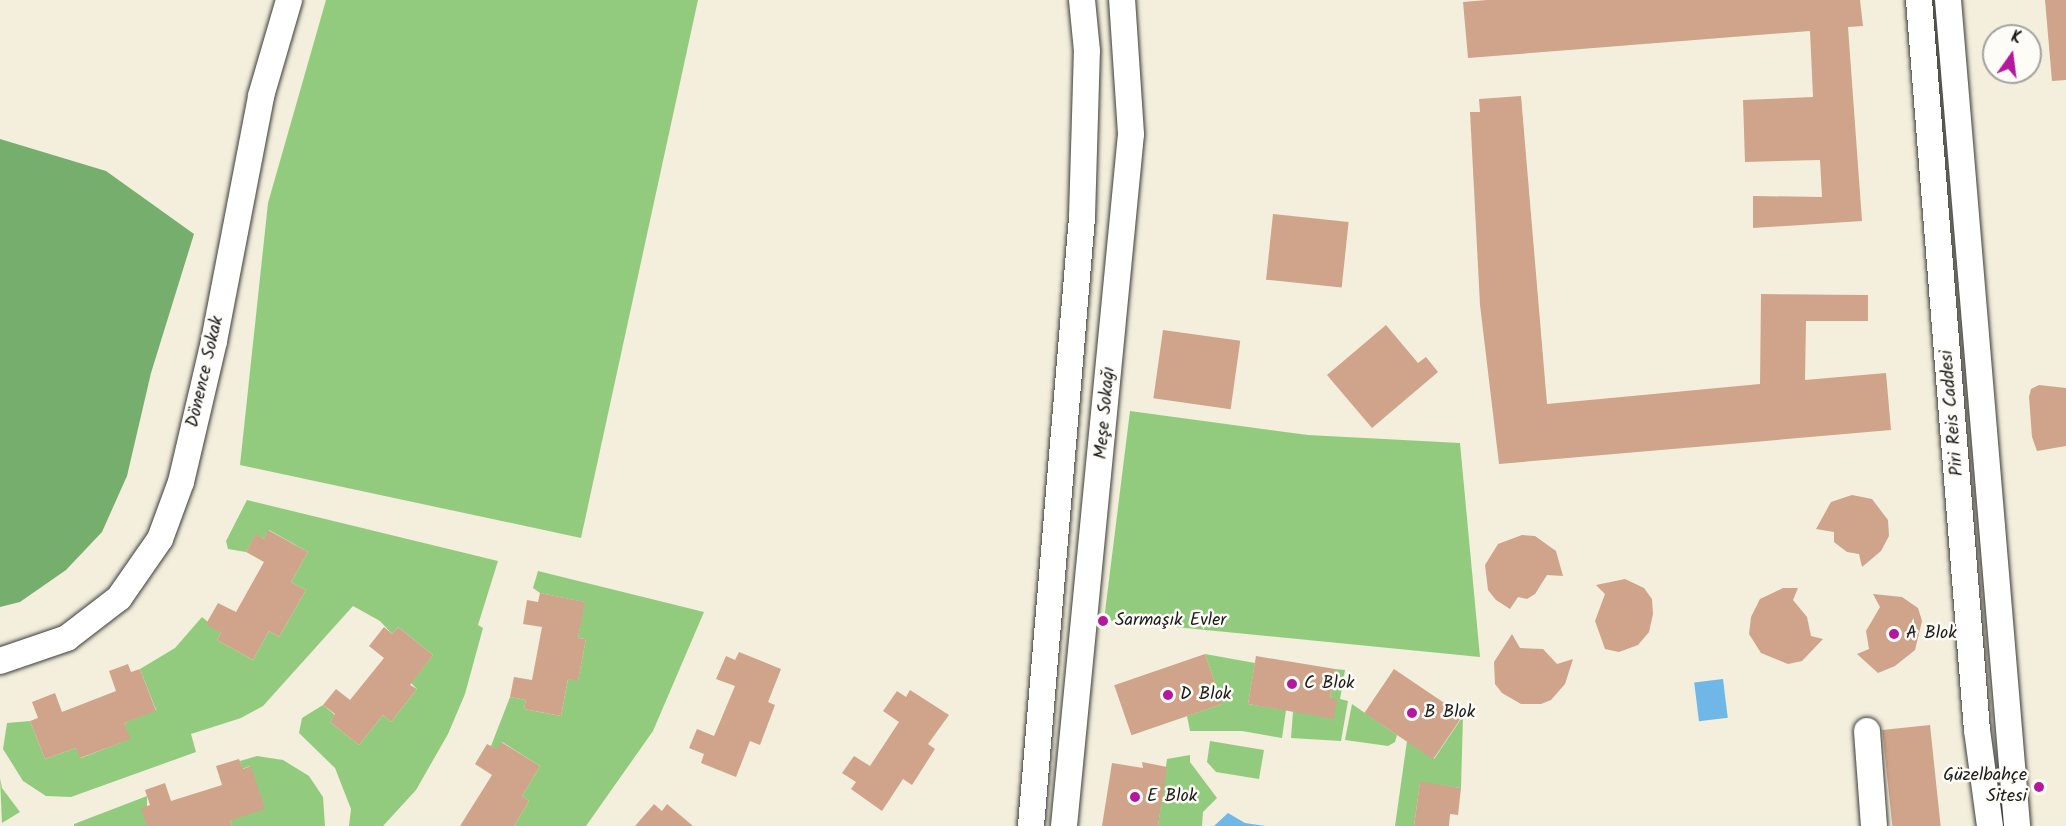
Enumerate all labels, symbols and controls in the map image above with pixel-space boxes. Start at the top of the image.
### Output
north arrow [1982,24,2042,84]
text: K [2008,25,2024,51]
street label: Dönence Sokak [183,314,229,430]
street label: Piri Reis Caddesi [1937,349,1969,477]
street label: Meşe Sokağı [1091,366,1121,460]
place label: Sarmaşık Evler [1115,610,1226,632]
marker: Sarmaşık Evler [1096,614,1110,628]
place label: A Blok [1906,623,1957,645]
marker: A Blok [1887,627,1901,641]
place label: C Blok [1304,673,1354,695]
marker: C Blok [1285,677,1299,691]
place label: D Blok [1180,684,1231,706]
marker: D Blok [1161,688,1175,702]
place label: B Blok [1424,702,1475,724]
marker: B Blok [1405,706,1419,720]
place label: Güzelbahçe Sitesi [1943,766,2027,808]
marker: Güzelbahçe Sitesi [2032,780,2046,794]
place label: E Blok [1147,786,1197,808]
marker: E Blok [1128,790,1142,804]

